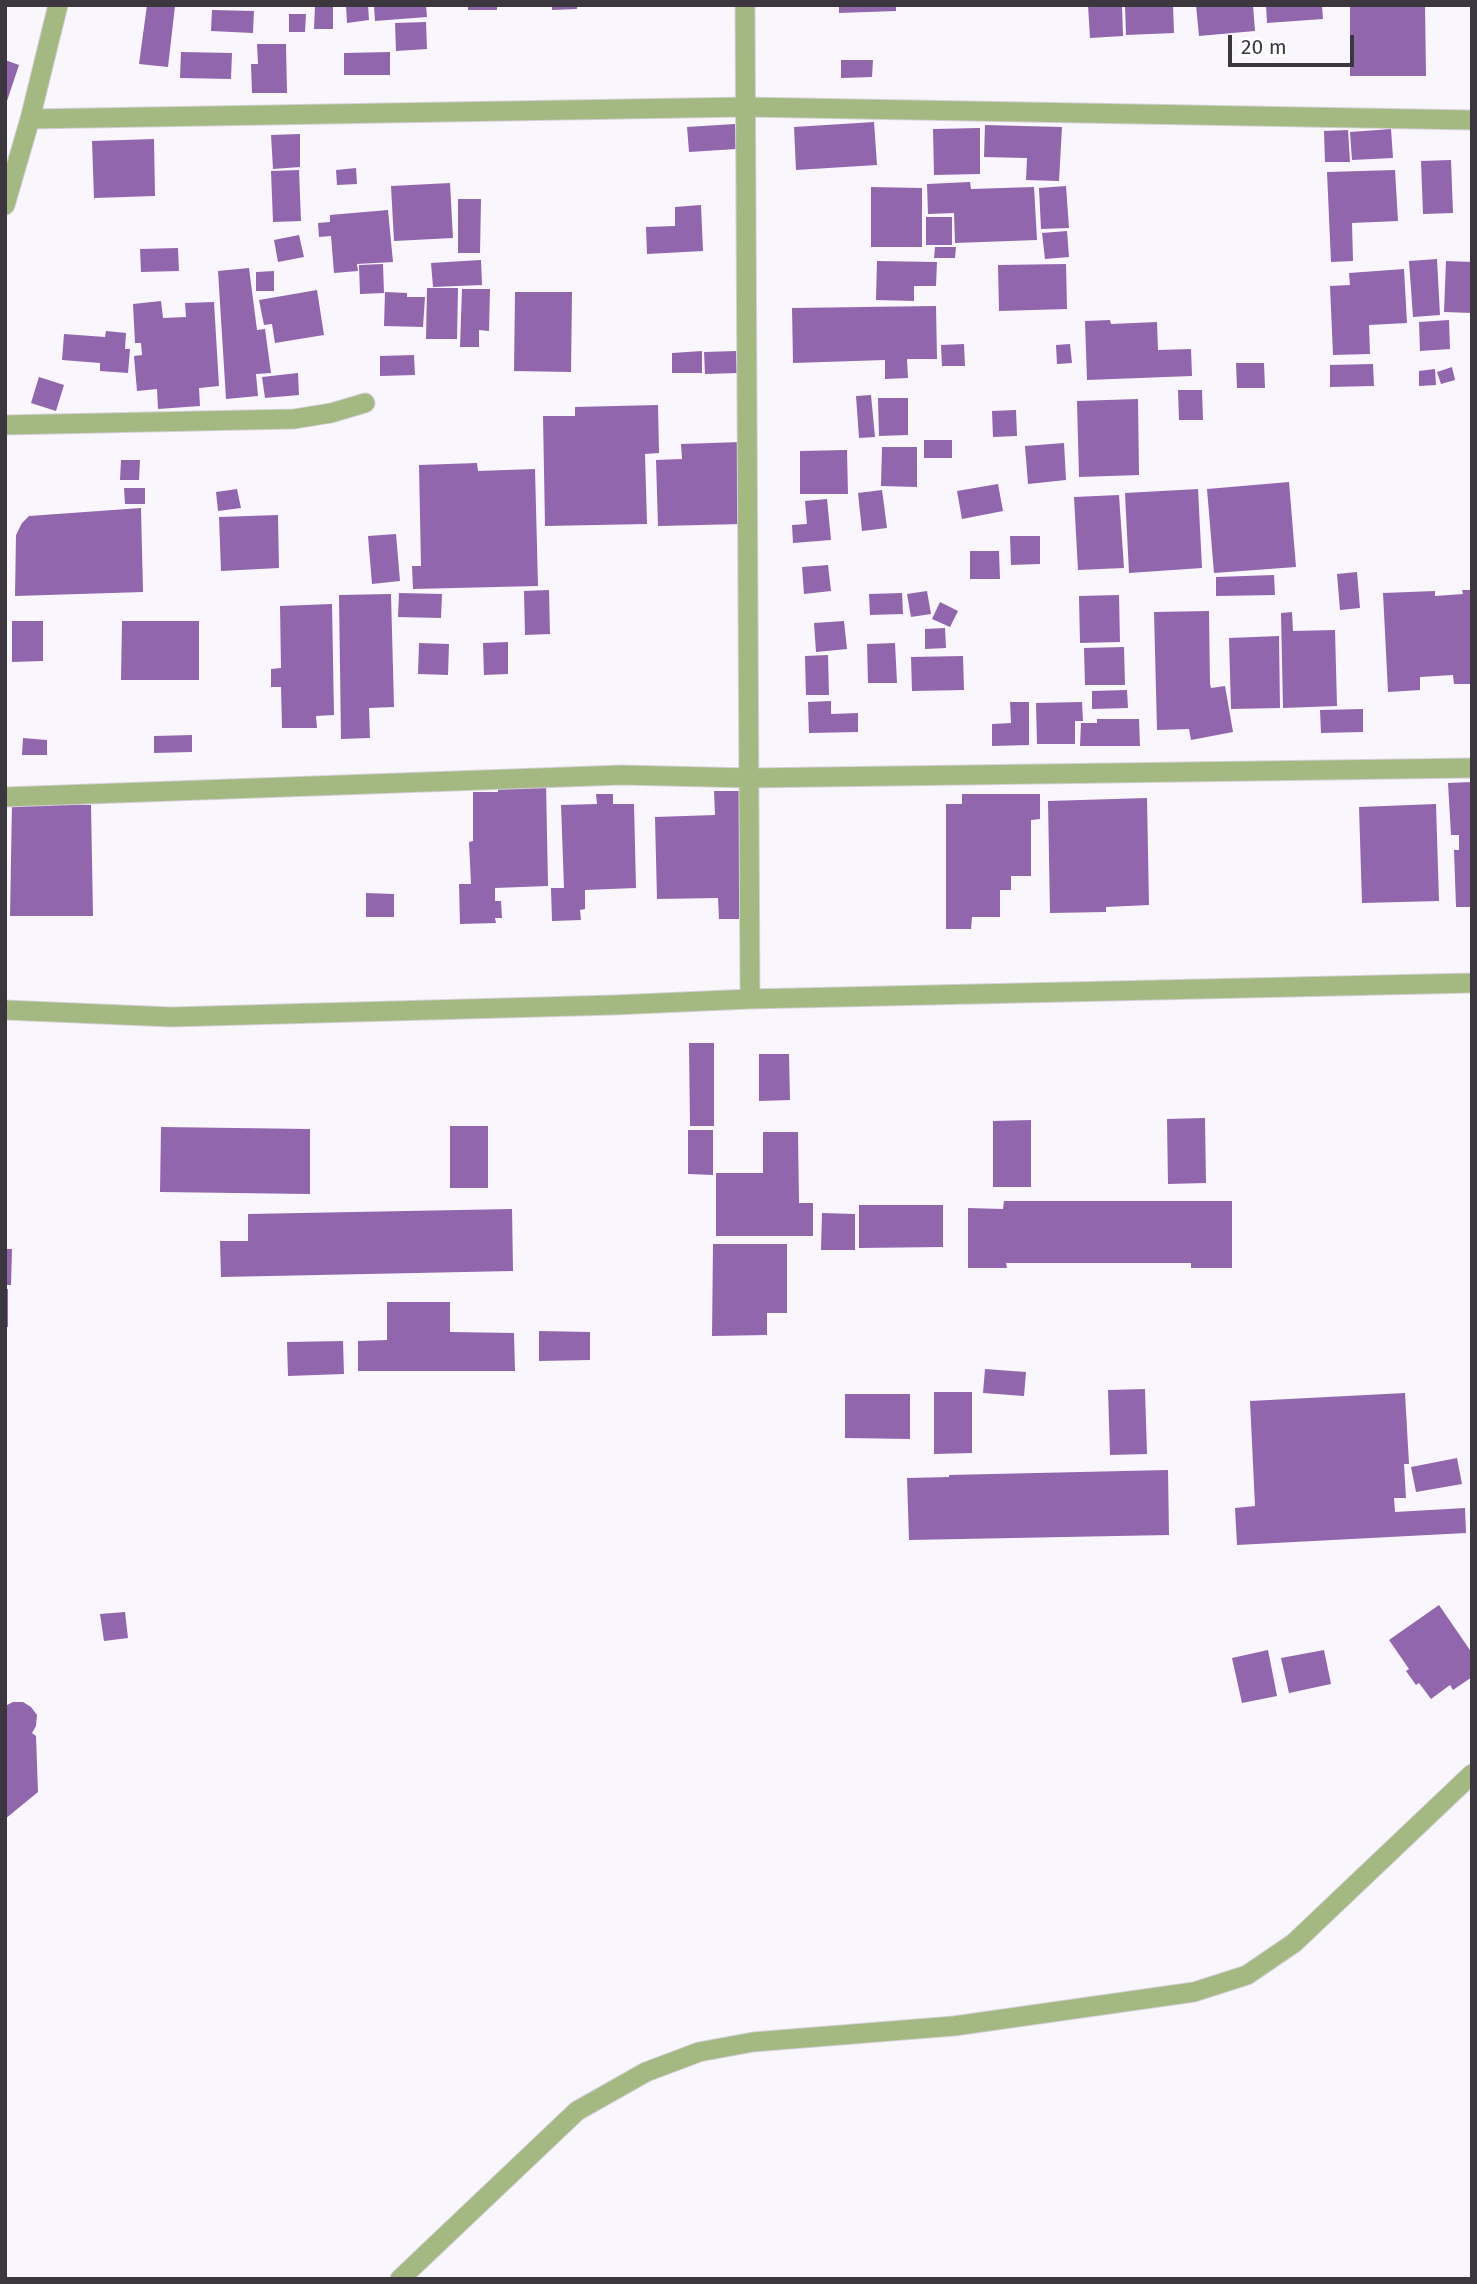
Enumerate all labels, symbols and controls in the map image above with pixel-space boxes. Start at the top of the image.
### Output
scale bar [1232,21,1358,65]
text: 20 m [1241,34,1287,60]

